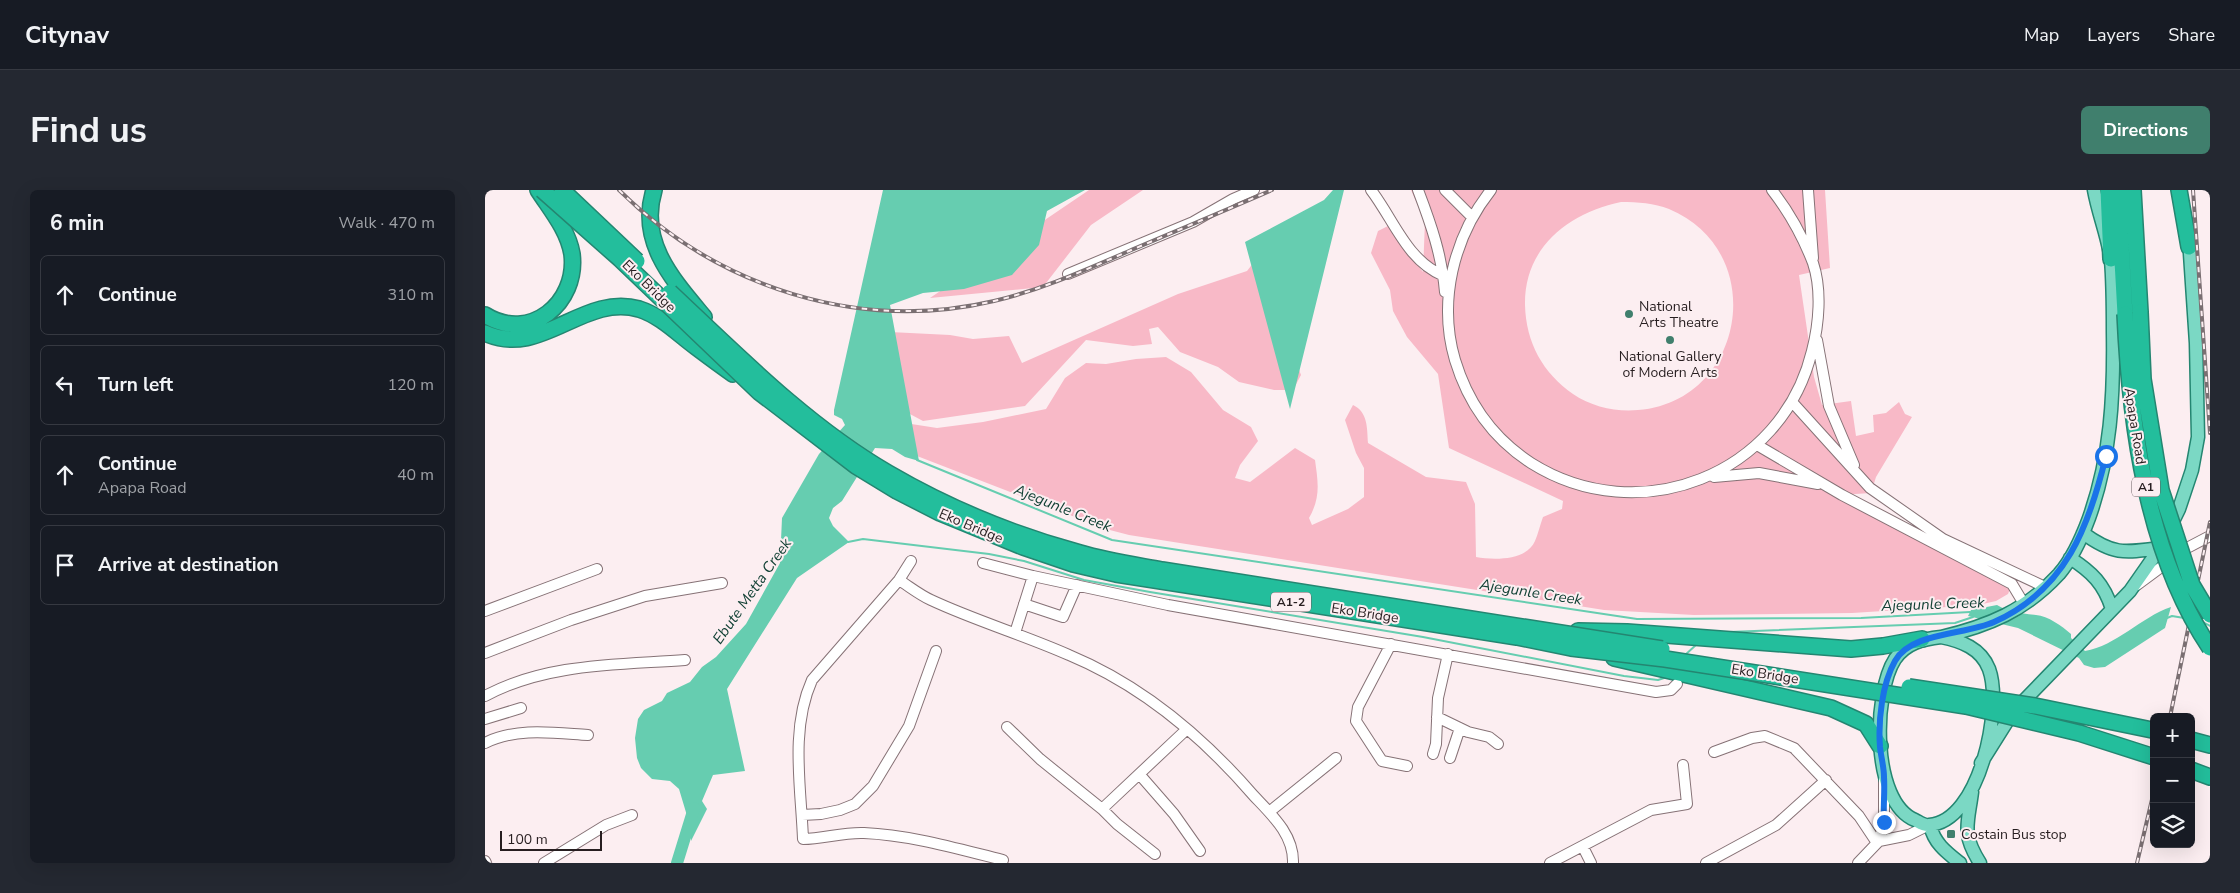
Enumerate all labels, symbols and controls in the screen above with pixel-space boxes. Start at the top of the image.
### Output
text: Citynav [25,19,109,51]
text: Map [2024,23,2059,47]
text: Layers [2087,23,2140,47]
text: Share [2168,23,2215,47]
button: Directions [2081,106,2210,154]
text: Find us [30,107,147,154]
text: 6 min [50,209,104,237]
text: Walk · 470 m [339,212,435,234]
street label: Eko Bridge [618,256,680,316]
icon: ahead [51,281,79,309]
text: Continue [98,282,177,308]
text: 310 m [387,284,434,306]
place label: National Arts Theatre [1639,297,1718,332]
marker: National Arts Theatre [1623,308,1635,320]
marker: National Gallery of Modern Arts [1664,334,1676,346]
place label: National Gallery of Modern Arts [1619,347,1722,382]
icon: left [51,371,79,399]
text: Turn left [98,372,173,398]
text: 120 m [387,374,434,396]
street label: Apapa Road [2120,386,2150,466]
route start [2095,445,2118,468]
text: Continue [98,451,177,477]
icon: ahead [51,461,79,489]
text: 40 m [397,464,434,486]
text: Apapa Road [98,477,187,499]
road number: A1 [2132,478,2160,496]
water label: Ajegunle Creek [1010,479,1115,537]
street label: Eko Bridge [936,504,1006,548]
water label: Ebute Metta Creek [708,534,796,648]
icon: arrive [51,551,79,579]
text: Arrive at destination [98,552,279,578]
water label: Ajegunle Creek [1477,574,1584,610]
road number: A1-2 [1271,592,1311,612]
water label: Ajegunle Creek [1880,592,1985,616]
street label: Eko Bridge [1330,598,1400,628]
street label: Eko Bridge [1730,659,1800,689]
map controls [2150,713,2195,848]
button: + [2150,713,2195,758]
button: − [2150,758,2195,803]
button: layers [2150,803,2195,848]
route end [1873,811,1896,834]
place label: Costain Bus stop [1961,825,2067,844]
scale bar [500,828,603,851]
marker: Costain Bus stop [1945,828,1957,840]
text: 100 m [507,830,548,849]

